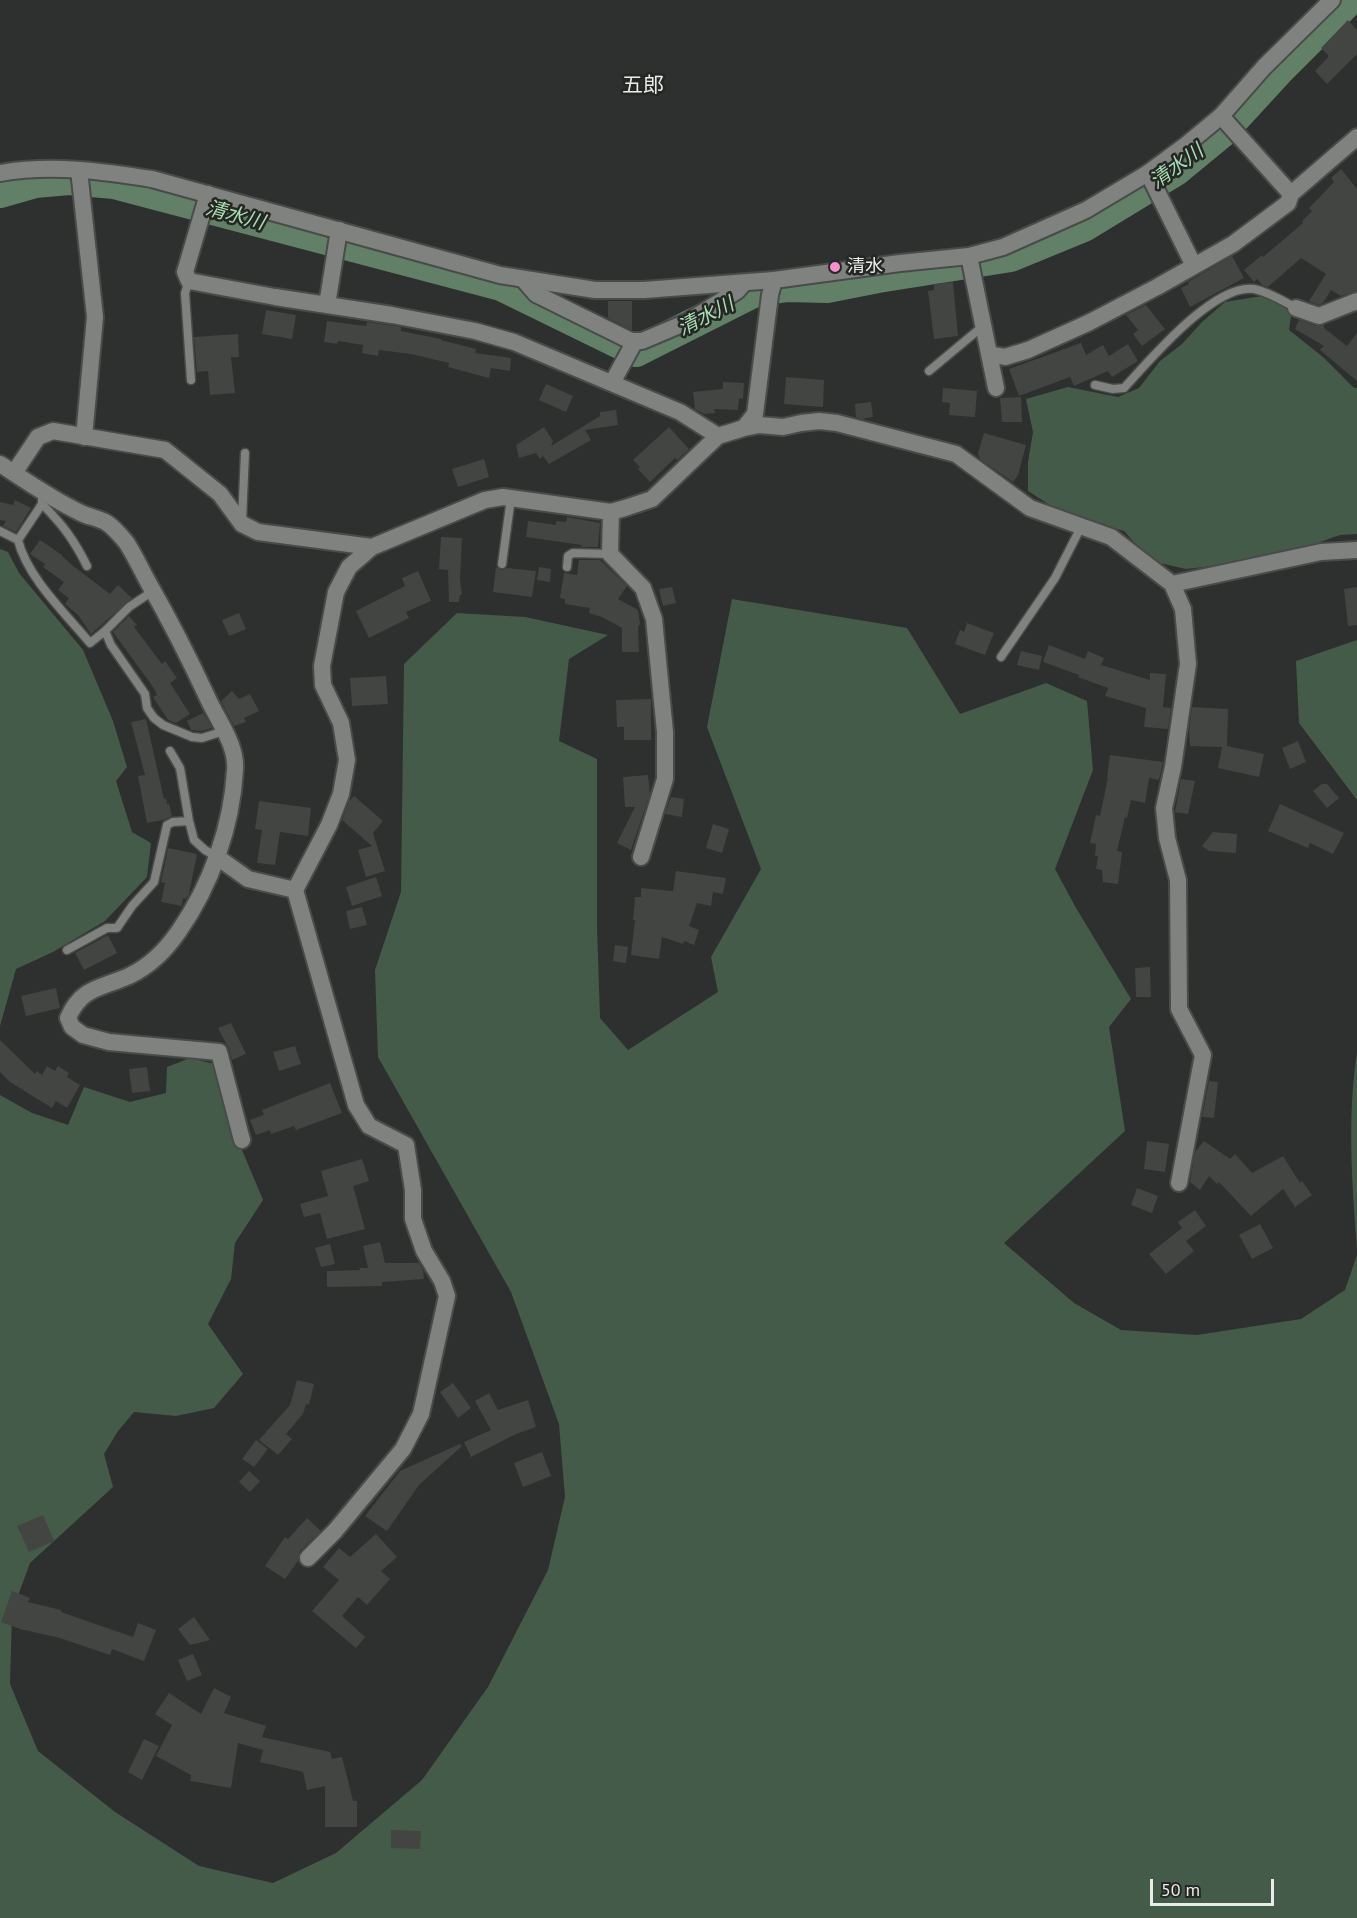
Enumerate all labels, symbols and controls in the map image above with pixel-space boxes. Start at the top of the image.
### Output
district label: 五郎 [622,73,664,99]
water label: 清水川 [1146,140,1208,194]
water label: 清水川 [203,197,267,235]
place label: 清水 [847,256,883,278]
marker: 清水 [828,260,842,274]
water label: 清水川 [674,293,738,341]
scale bar [1153,1867,1278,1905]
text: 50 m [1161,1878,1200,1901]

